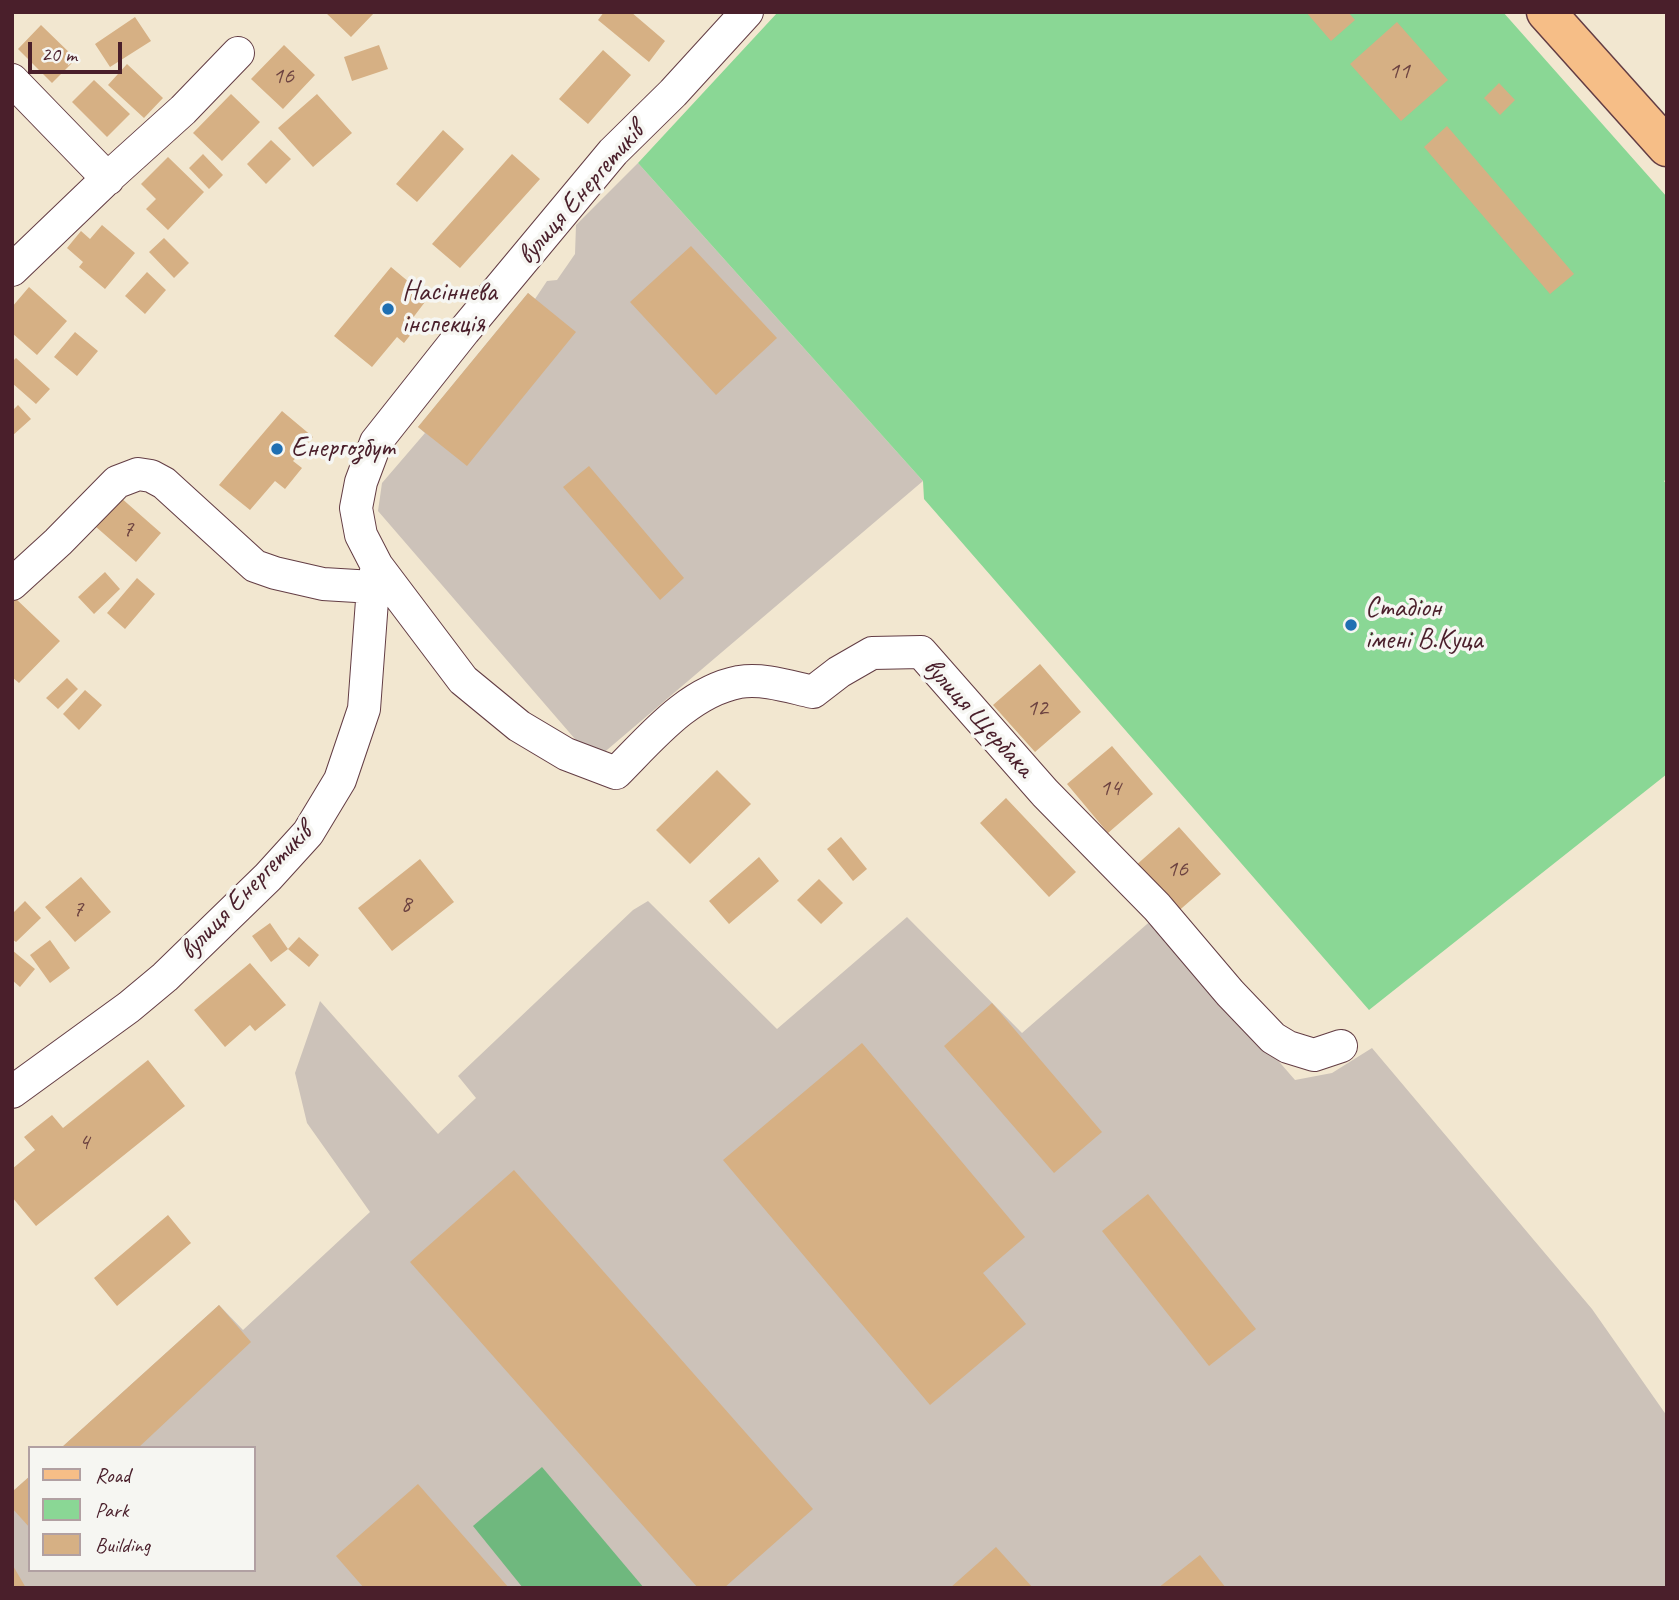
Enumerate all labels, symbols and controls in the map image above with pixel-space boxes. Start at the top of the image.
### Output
scale bar [32,28,126,72]
text: 20 m [41,41,77,67]
house number: 11 [1388,58,1410,86]
house number: 16 [272,63,294,91]
street label: вулиця Енергетиків [510,116,652,272]
place label: Насіннева інспекція [402,276,497,342]
marker: Насіннева інспекція [380,301,396,317]
place label: Енергозбут [291,432,395,466]
marker: Енергозбут [269,441,285,457]
house number: 7 [123,516,133,544]
place label: Стадіон імені В.Куца [1365,592,1483,658]
marker: Стадіон імені В.Куца [1343,617,1359,633]
street label: вулиця Щербака [915,651,1041,785]
house number: 12 [1026,695,1048,723]
house number: 14 [1099,775,1121,803]
street label: вулиця Енергетиків [172,817,320,967]
house number: 16 [1166,856,1188,884]
house number: 8 [401,891,411,919]
house number: 7 [73,896,83,924]
house number: 4 [79,1129,89,1157]
legend [28,1446,256,1572]
text: Road [95,1462,130,1488]
text: Park [95,1497,128,1523]
text: Building [95,1532,150,1558]

